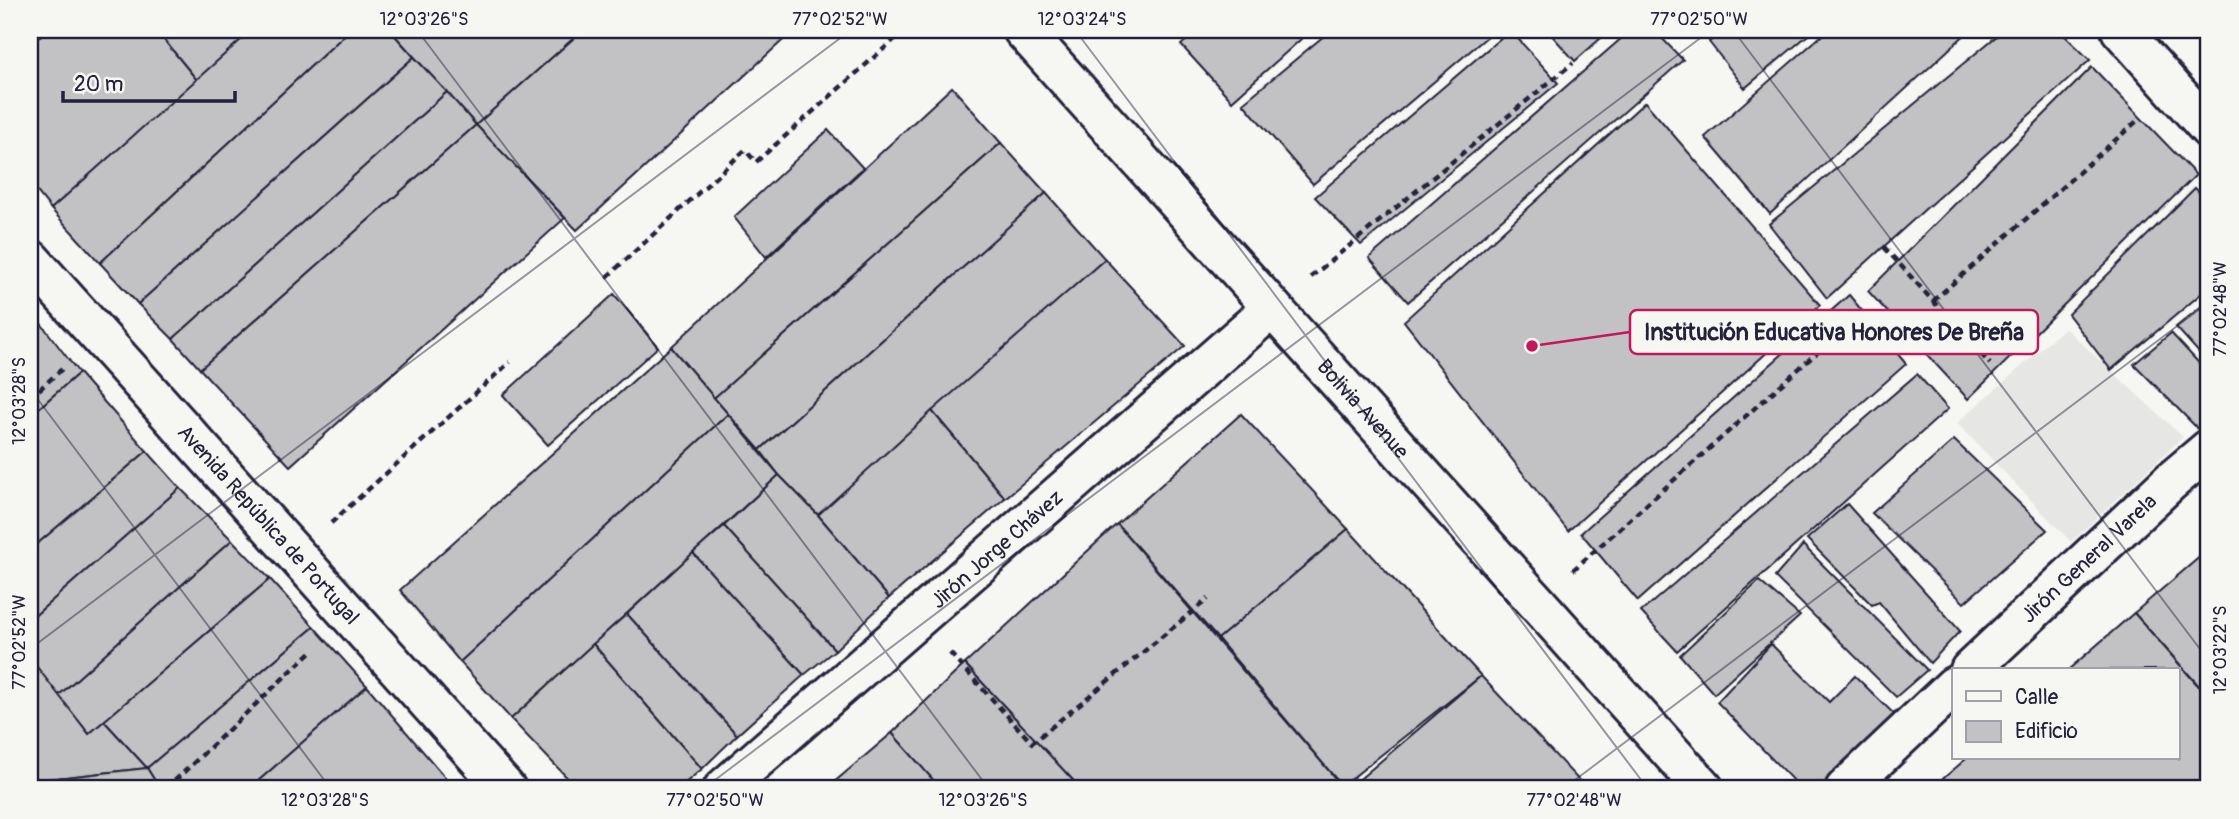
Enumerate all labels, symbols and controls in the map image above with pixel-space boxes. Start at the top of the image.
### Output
text: 12°03'26"S [379,8,469,31]
text: 77°02'52"W [792,8,888,31]
text: 12°03'24"S [1037,8,1127,31]
text: 77°02'50"W [1650,8,1748,31]
scale bar [63,60,234,104]
text: 20 m [74,71,123,98]
text: 77°02'48"W [2209,261,2232,357]
callout: Institución Educativa Honores De Breña [1630,310,2038,354]
text: Institución Educativa Honores De Breña [1644,318,2024,347]
street label: Bolivia Avenue [1311,353,1415,465]
text: 12°03'28"S [8,357,31,445]
street label: Avenida República de Portugal [172,419,365,630]
street label: Jirón Jorge Chávez [925,484,1069,614]
street label: Jirón General Varela [2015,488,2162,629]
text: 77°02'52"W [8,594,31,690]
text: 12°03'22"S [2209,606,2232,694]
legend [1952,668,2180,760]
text: Calle [2015,684,2059,711]
text: Edificio [2015,718,2078,745]
text: 12°03'28"S [281,789,369,812]
text: 77°02'50"W [666,789,764,812]
text: 12°03'26"S [938,789,1028,812]
text: 77°02'48"W [1526,789,1622,812]

